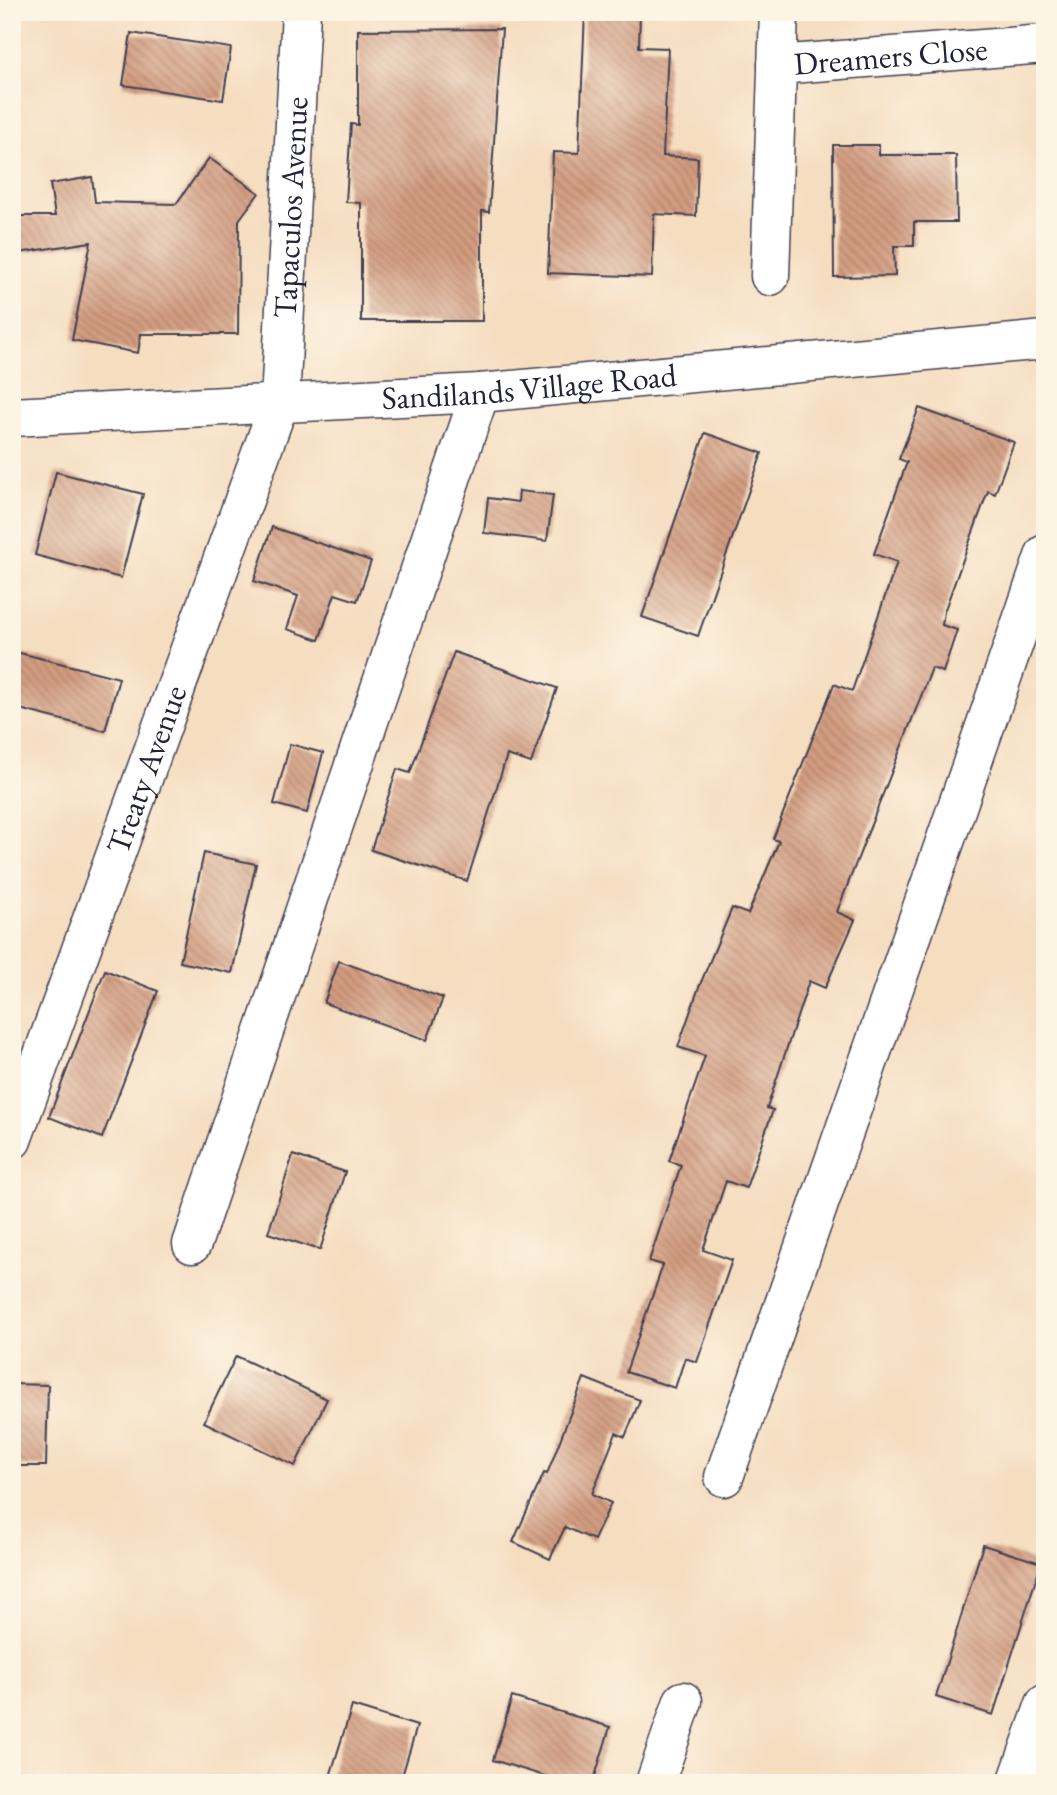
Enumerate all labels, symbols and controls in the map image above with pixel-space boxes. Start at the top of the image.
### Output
street label: Dreamers Close [792,28,989,85]
street label: Tapaculos Avenue [264,96,317,319]
street label: Sandilands Village Road [381,354,679,419]
street label: Treaty Avenue [96,679,196,860]

